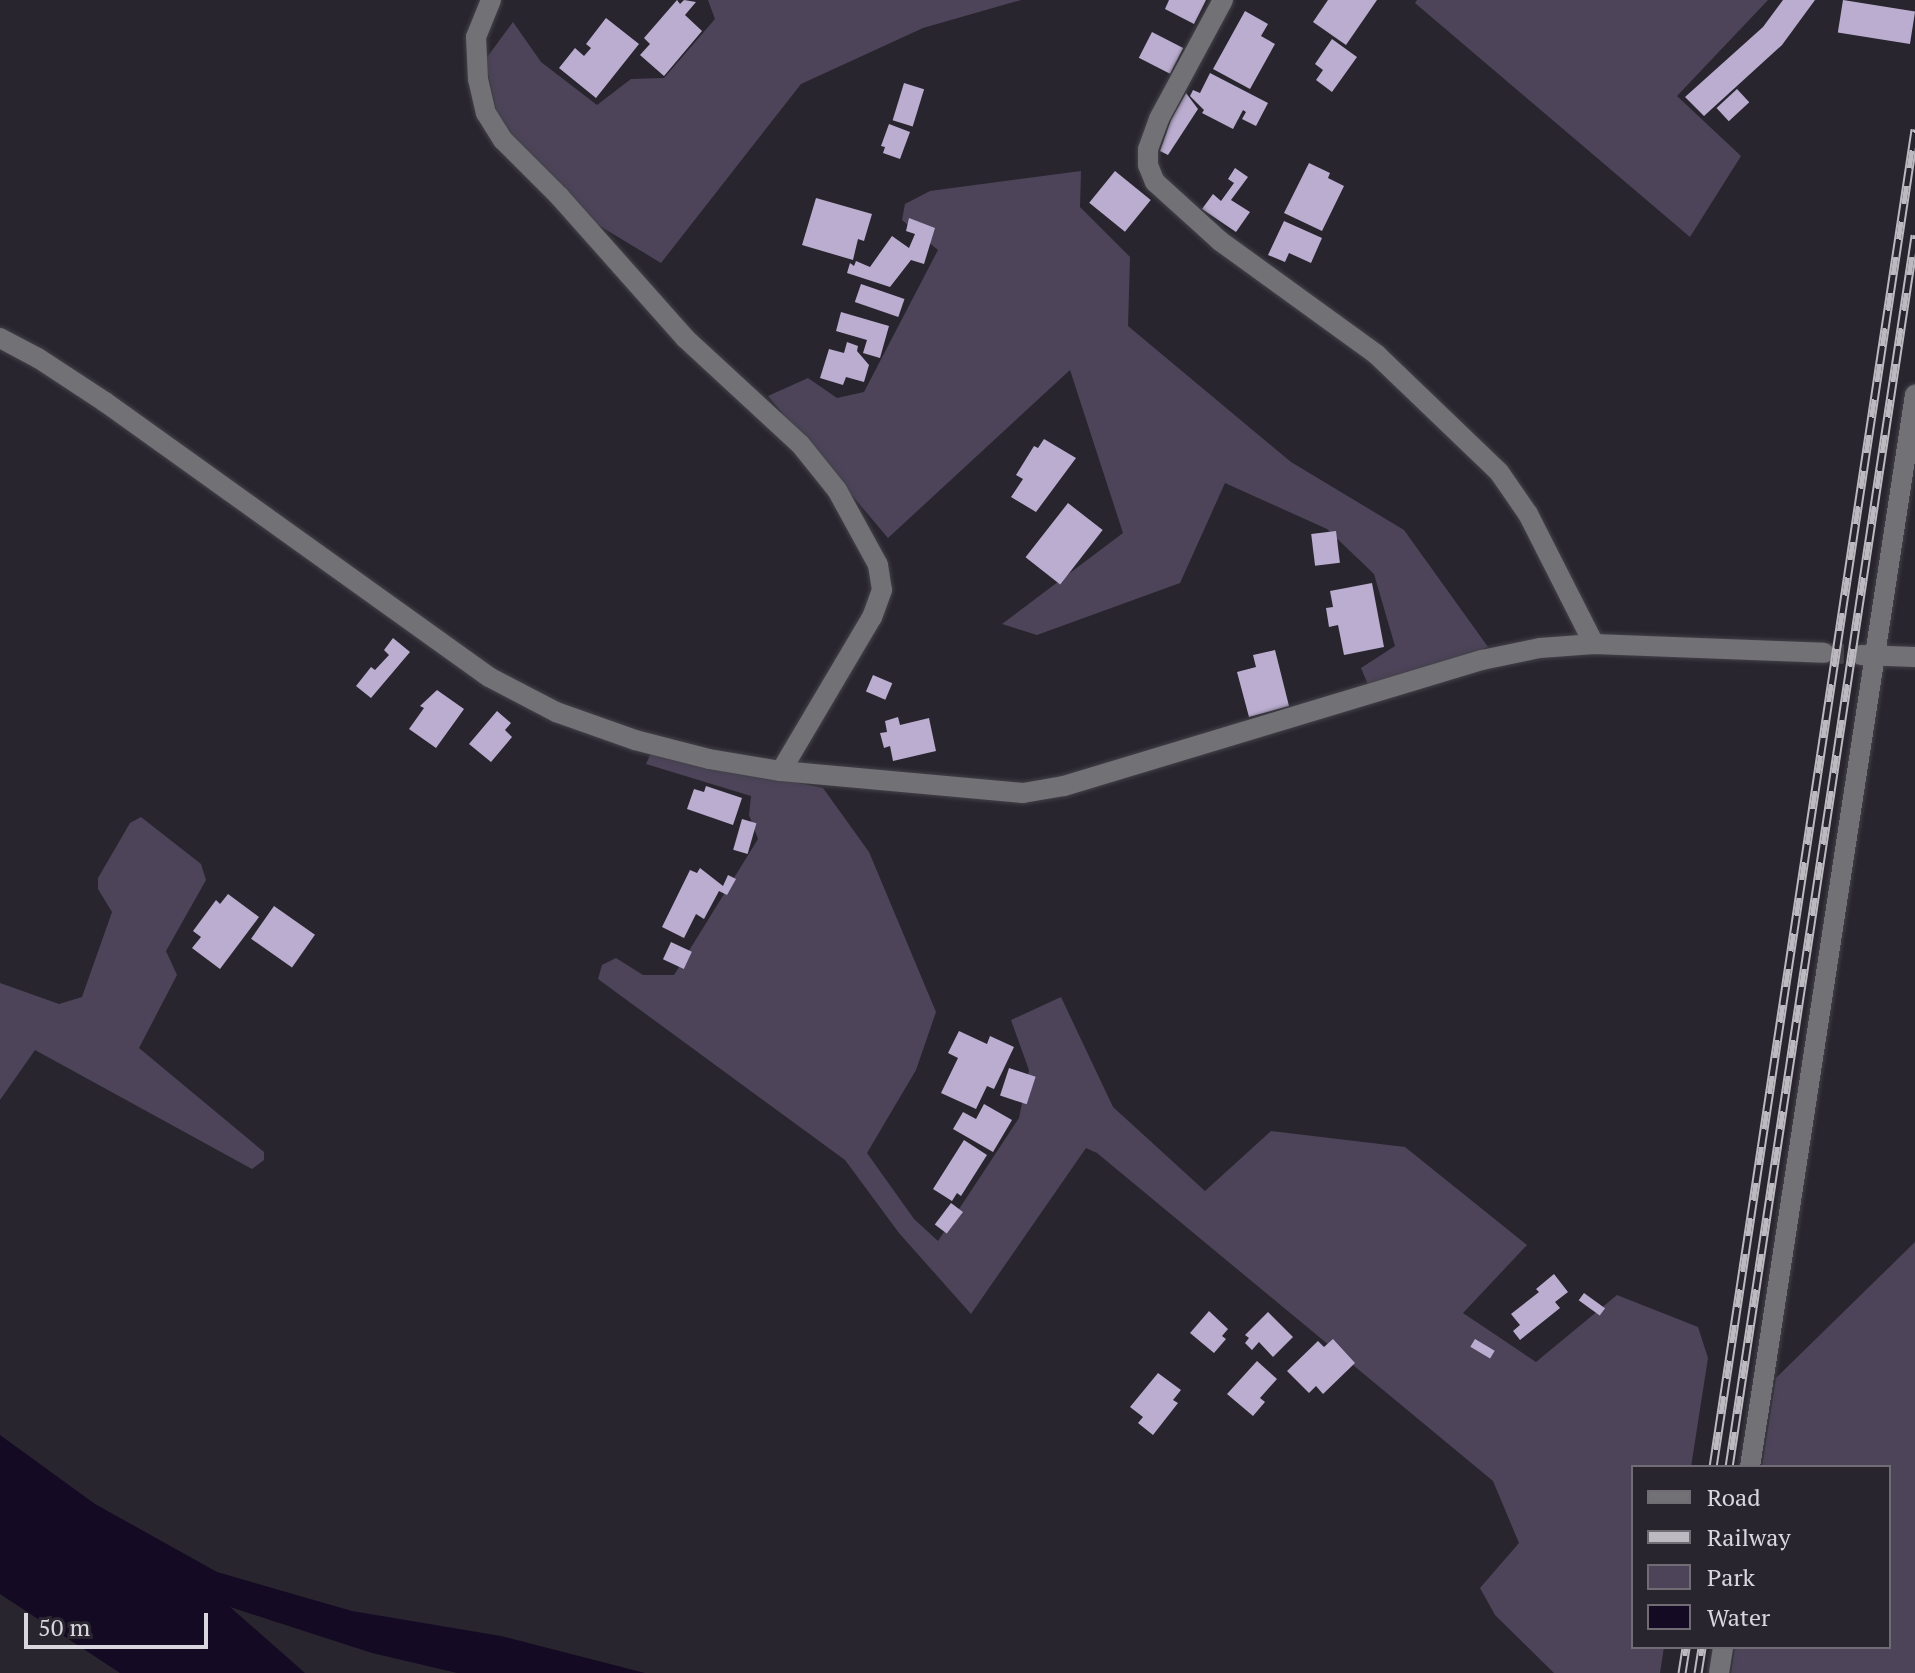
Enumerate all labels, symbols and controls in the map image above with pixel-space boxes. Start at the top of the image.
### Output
legend [1631,1465,1891,1649]
text: Road [1707,1481,1761,1513]
text: Railway [1707,1521,1791,1553]
text: Park [1707,1561,1755,1593]
scale bar [28,1597,212,1647]
text: Water [1707,1601,1770,1633]
text: 50 m [38,1611,90,1643]

